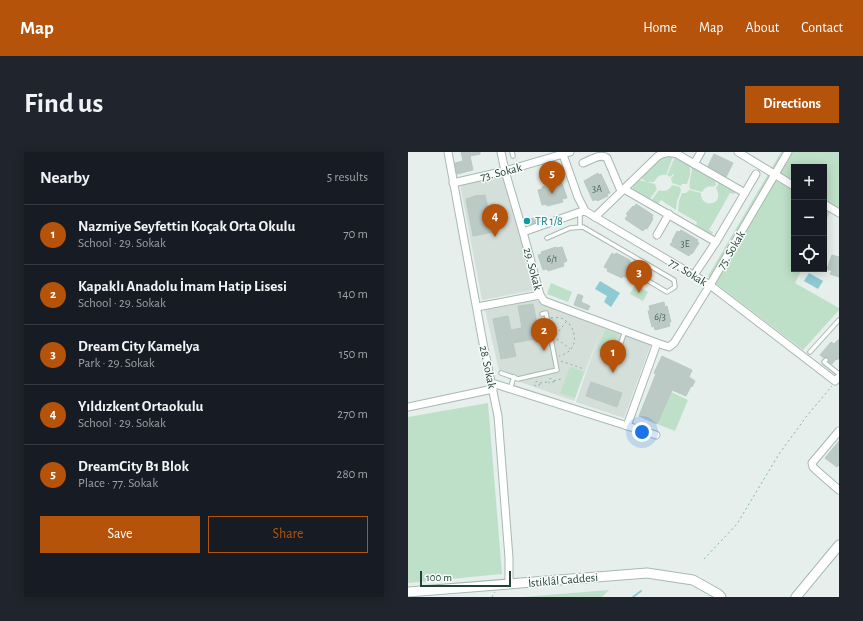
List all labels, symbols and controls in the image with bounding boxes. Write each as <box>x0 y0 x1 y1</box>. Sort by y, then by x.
text: Map <box>20 19 54 38</box>
text: Home <box>643 21 677 35</box>
text: Map <box>699 21 723 35</box>
text: About <box>745 21 779 35</box>
text: Contact <box>801 21 843 35</box>
button: Directions <box>745 86 839 123</box>
text: Find us <box>24 90 103 118</box>
street label: 73. Sokak <box>479 161 523 183</box>
pin: 5 <box>539 161 565 194</box>
map controls <box>791 164 827 272</box>
button: + <box>791 164 827 200</box>
text: Nearby <box>40 169 90 186</box>
text: 5 results <box>327 171 368 184</box>
house number: 3A <box>592 184 602 194</box>
button: − <box>791 200 827 236</box>
pin: 4 <box>482 204 508 237</box>
place label: TR 1/8 <box>535 215 563 227</box>
marker: TR 1/8 <box>522 216 532 226</box>
text: Nazmiye Seyfettin Koçak Orta Okulu <box>78 219 295 234</box>
text: 1 <box>51 228 55 241</box>
text: 70 m <box>343 228 368 241</box>
street label: 75. Sokak <box>715 228 747 271</box>
button: locate <box>791 236 827 272</box>
text: School · 29. Sokak <box>78 237 166 250</box>
house number: 3E <box>681 239 690 249</box>
street label: 29. Sokak <box>522 246 545 292</box>
house number: 6/1 <box>546 254 558 264</box>
street label: 77. Sokak <box>667 256 710 288</box>
pin: 3 <box>626 260 652 293</box>
text: Kapaklı Anadolu İmam Hatip Lisesi <box>78 279 287 294</box>
text: 2 <box>50 288 56 301</box>
text: 140 m <box>338 288 368 301</box>
text: School · 29. Sokak <box>78 297 166 310</box>
house number: 6/3 <box>654 312 666 322</box>
pin: 2 <box>531 318 557 351</box>
text: Dream City Kamelya <box>78 339 200 354</box>
pin: 1 <box>600 340 626 373</box>
street label: 28. Sokak <box>478 345 498 390</box>
text: 3 <box>50 348 56 361</box>
text: 150 m <box>339 348 368 361</box>
text: Park · 29. Sokak <box>78 357 155 370</box>
text: Yıldızkent Ortaokulu <box>78 399 203 414</box>
text: 4 <box>50 408 56 421</box>
text: 270 m <box>337 408 368 421</box>
text: School · 29. Sokak <box>78 417 166 430</box>
your location <box>632 422 652 442</box>
text: DreamCity B1 Blok <box>78 459 189 474</box>
text: 5 <box>50 468 56 481</box>
text: 280 m <box>337 468 368 481</box>
text: Place · 77. Sokak <box>78 477 158 490</box>
button: Save <box>40 516 200 553</box>
button: Share <box>208 516 368 553</box>
scale bar <box>420 569 511 588</box>
street label: İstiklâl Caddesi <box>527 570 598 589</box>
text: 100 m <box>426 572 452 583</box>

